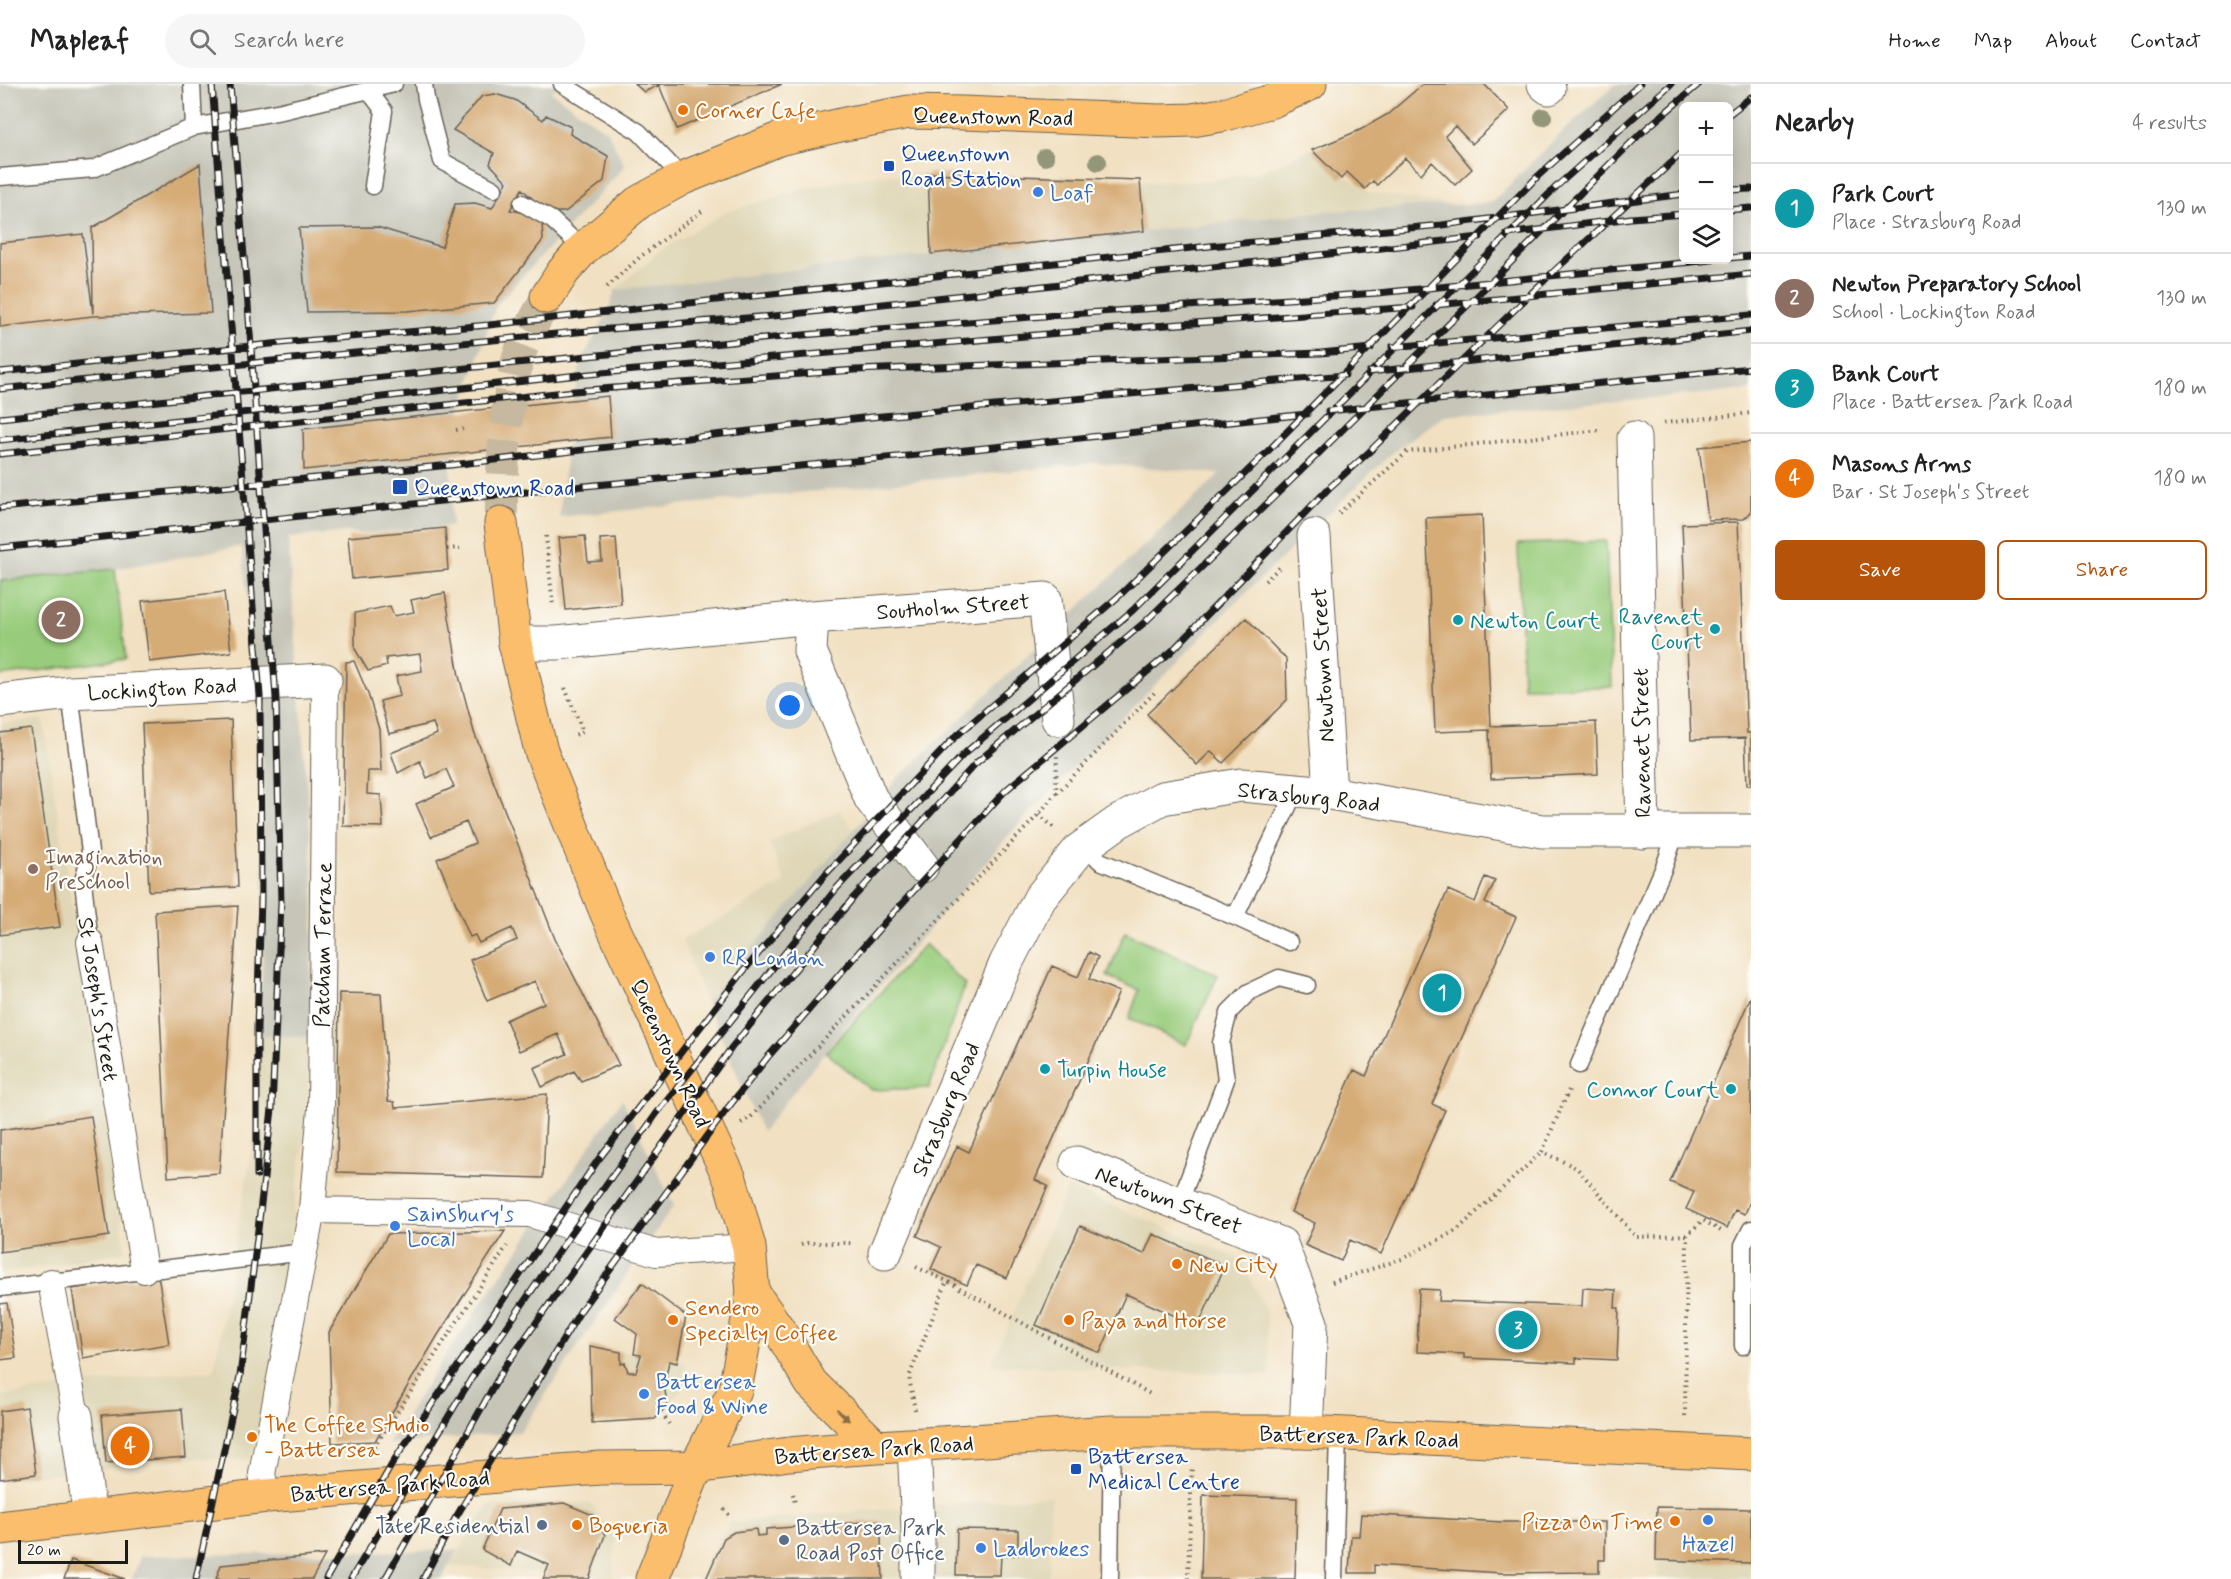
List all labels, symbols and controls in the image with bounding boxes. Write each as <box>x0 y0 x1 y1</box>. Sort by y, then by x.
search box <box>165 14 585 68</box>
text: Mapleaf <box>30 23 129 60</box>
icon: search <box>186 25 219 58</box>
text: Search here <box>234 27 344 55</box>
text: Home <box>1889 27 1941 55</box>
text: Map <box>1974 27 2012 55</box>
text: About <box>2045 27 2097 55</box>
text: Contact <box>2130 27 2201 55</box>
place label: Corner Cafe <box>695 98 816 126</box>
map controls <box>1679 102 1733 264</box>
button: + <box>1679 102 1733 156</box>
marker: Corner Cafe <box>676 103 690 117</box>
street label: Queenstown Road <box>913 103 1073 133</box>
text: Nearby <box>1775 106 1854 140</box>
text: 4 results <box>2132 110 2207 137</box>
place label: Queenstown Road Station <box>901 141 1021 194</box>
button: − <box>1679 156 1733 210</box>
marker: Queenstown Road Station <box>882 159 896 173</box>
place label: Loaf <box>1050 180 1094 208</box>
text: Park Court <box>1832 181 1935 209</box>
marker: Loaf <box>1031 185 1045 199</box>
text: 1 <box>1790 195 1799 222</box>
text: 130 m <box>2156 195 2207 222</box>
text: Place · Strasburg Road <box>1832 209 2021 236</box>
button: layers <box>1679 210 1733 264</box>
text: Newton Preparatory School <box>1832 271 2081 299</box>
text: 2 <box>1790 285 1799 312</box>
text: 130 m <box>2156 285 2207 312</box>
text: School · Lockington Road <box>1832 299 2035 326</box>
text: Bank Court <box>1832 361 1939 389</box>
text: 3 <box>1790 375 1799 402</box>
text: 180 m <box>2154 375 2207 402</box>
text: Place · Battersea Park Road <box>1832 389 2073 416</box>
text: Masons Arms <box>1832 451 1971 479</box>
text: 4 <box>1789 465 1800 492</box>
text: 180 m <box>2154 465 2207 492</box>
place label: Queenstown Road <box>414 475 574 503</box>
marker: Queenstown Road <box>391 478 409 496</box>
text: Bar · St Joseph's Street <box>1832 479 2029 506</box>
button: Save <box>1775 540 1985 600</box>
button: Share <box>1997 540 2207 600</box>
street label: Newtown Street <box>1306 587 1342 743</box>
street label: Southolm Street <box>876 589 1031 627</box>
pin: 2 <box>42 598 80 642</box>
place label: Ravenet Court <box>1619 604 1703 657</box>
place label: Newton Court <box>1470 608 1600 636</box>
marker: Newton Court <box>1451 613 1465 627</box>
marker: Ravenet Court <box>1708 622 1722 636</box>
street label: Ravenet Street <box>1628 668 1658 818</box>
street label: Lockington Road <box>87 672 238 711</box>
your location <box>775 691 804 720</box>
street label: Strasburg Road <box>1236 777 1381 820</box>
place label: Imagination Preschool <box>45 844 163 897</box>
marker: Imagination Preschool <box>26 862 40 876</box>
street label: Patcham Terrace <box>309 862 339 1028</box>
street label: St Joseph's Street <box>70 915 124 1083</box>
place label: RR London <box>722 945 824 973</box>
marker: RR London <box>703 950 717 964</box>
pin: 1 <box>1422 970 1462 1016</box>
street label: Queenstown Road <box>623 975 716 1132</box>
street label: Strasburg Road <box>906 1039 989 1181</box>
place label: Turpin House <box>1057 1057 1167 1085</box>
marker: Turpin House <box>1038 1062 1052 1076</box>
place label: Connor Court <box>1586 1077 1719 1105</box>
marker: Connor Court <box>1724 1082 1738 1096</box>
street label: Newtown Street <box>1091 1160 1246 1242</box>
place label: Sainsbury's Local <box>407 1201 514 1254</box>
marker: Sainsbury's Local <box>388 1219 402 1233</box>
place label: New City <box>1189 1252 1278 1280</box>
marker: New City <box>1170 1257 1184 1271</box>
place label: Sendero Specialty Coffee <box>685 1295 838 1348</box>
place label: Paya and Horse <box>1081 1308 1227 1336</box>
pin: 3 <box>1498 1308 1538 1352</box>
marker: Sendero Specialty Coffee <box>666 1313 680 1327</box>
marker: Paya and Horse <box>1062 1313 1076 1327</box>
place label: Battersea Food & Wine <box>656 1369 768 1422</box>
marker: Battersea Food & Wine <box>637 1387 651 1401</box>
one-way arrow <box>836 1408 850 1422</box>
place label: The Coffee Studio - Battersea <box>264 1412 429 1465</box>
street label: Battersea Park Road <box>1259 1421 1459 1455</box>
pin: 4 <box>110 1424 150 1468</box>
marker: The Coffee Studio - Battersea <box>245 1430 259 1444</box>
street label: Battersea Park Road <box>774 1430 975 1472</box>
place label: Battersea Medical Centre <box>1088 1444 1240 1497</box>
marker: Battersea Medical Centre <box>1069 1462 1083 1476</box>
street label: Battersea Park Road <box>290 1464 491 1510</box>
place label: Pizza On Time <box>1522 1509 1663 1537</box>
place label: Tate Residential <box>375 1513 530 1541</box>
place label: Boqueria <box>589 1513 668 1541</box>
marker: Hazel <box>1701 1513 1715 1527</box>
marker: Pizza On Time <box>1668 1514 1682 1528</box>
place label: Battersea Park Road Post Office <box>796 1515 946 1568</box>
marker: Tate Residential <box>535 1518 549 1532</box>
marker: Boqueria <box>570 1518 584 1532</box>
place label: Hazel <box>1682 1531 1734 1559</box>
marker: Battersea Park Road Post Office <box>777 1533 791 1547</box>
place label: Ladbrokes <box>993 1536 1090 1564</box>
scale bar <box>18 1537 128 1564</box>
text: 20 m <box>27 1540 61 1561</box>
marker: Ladbrokes <box>974 1541 988 1555</box>

